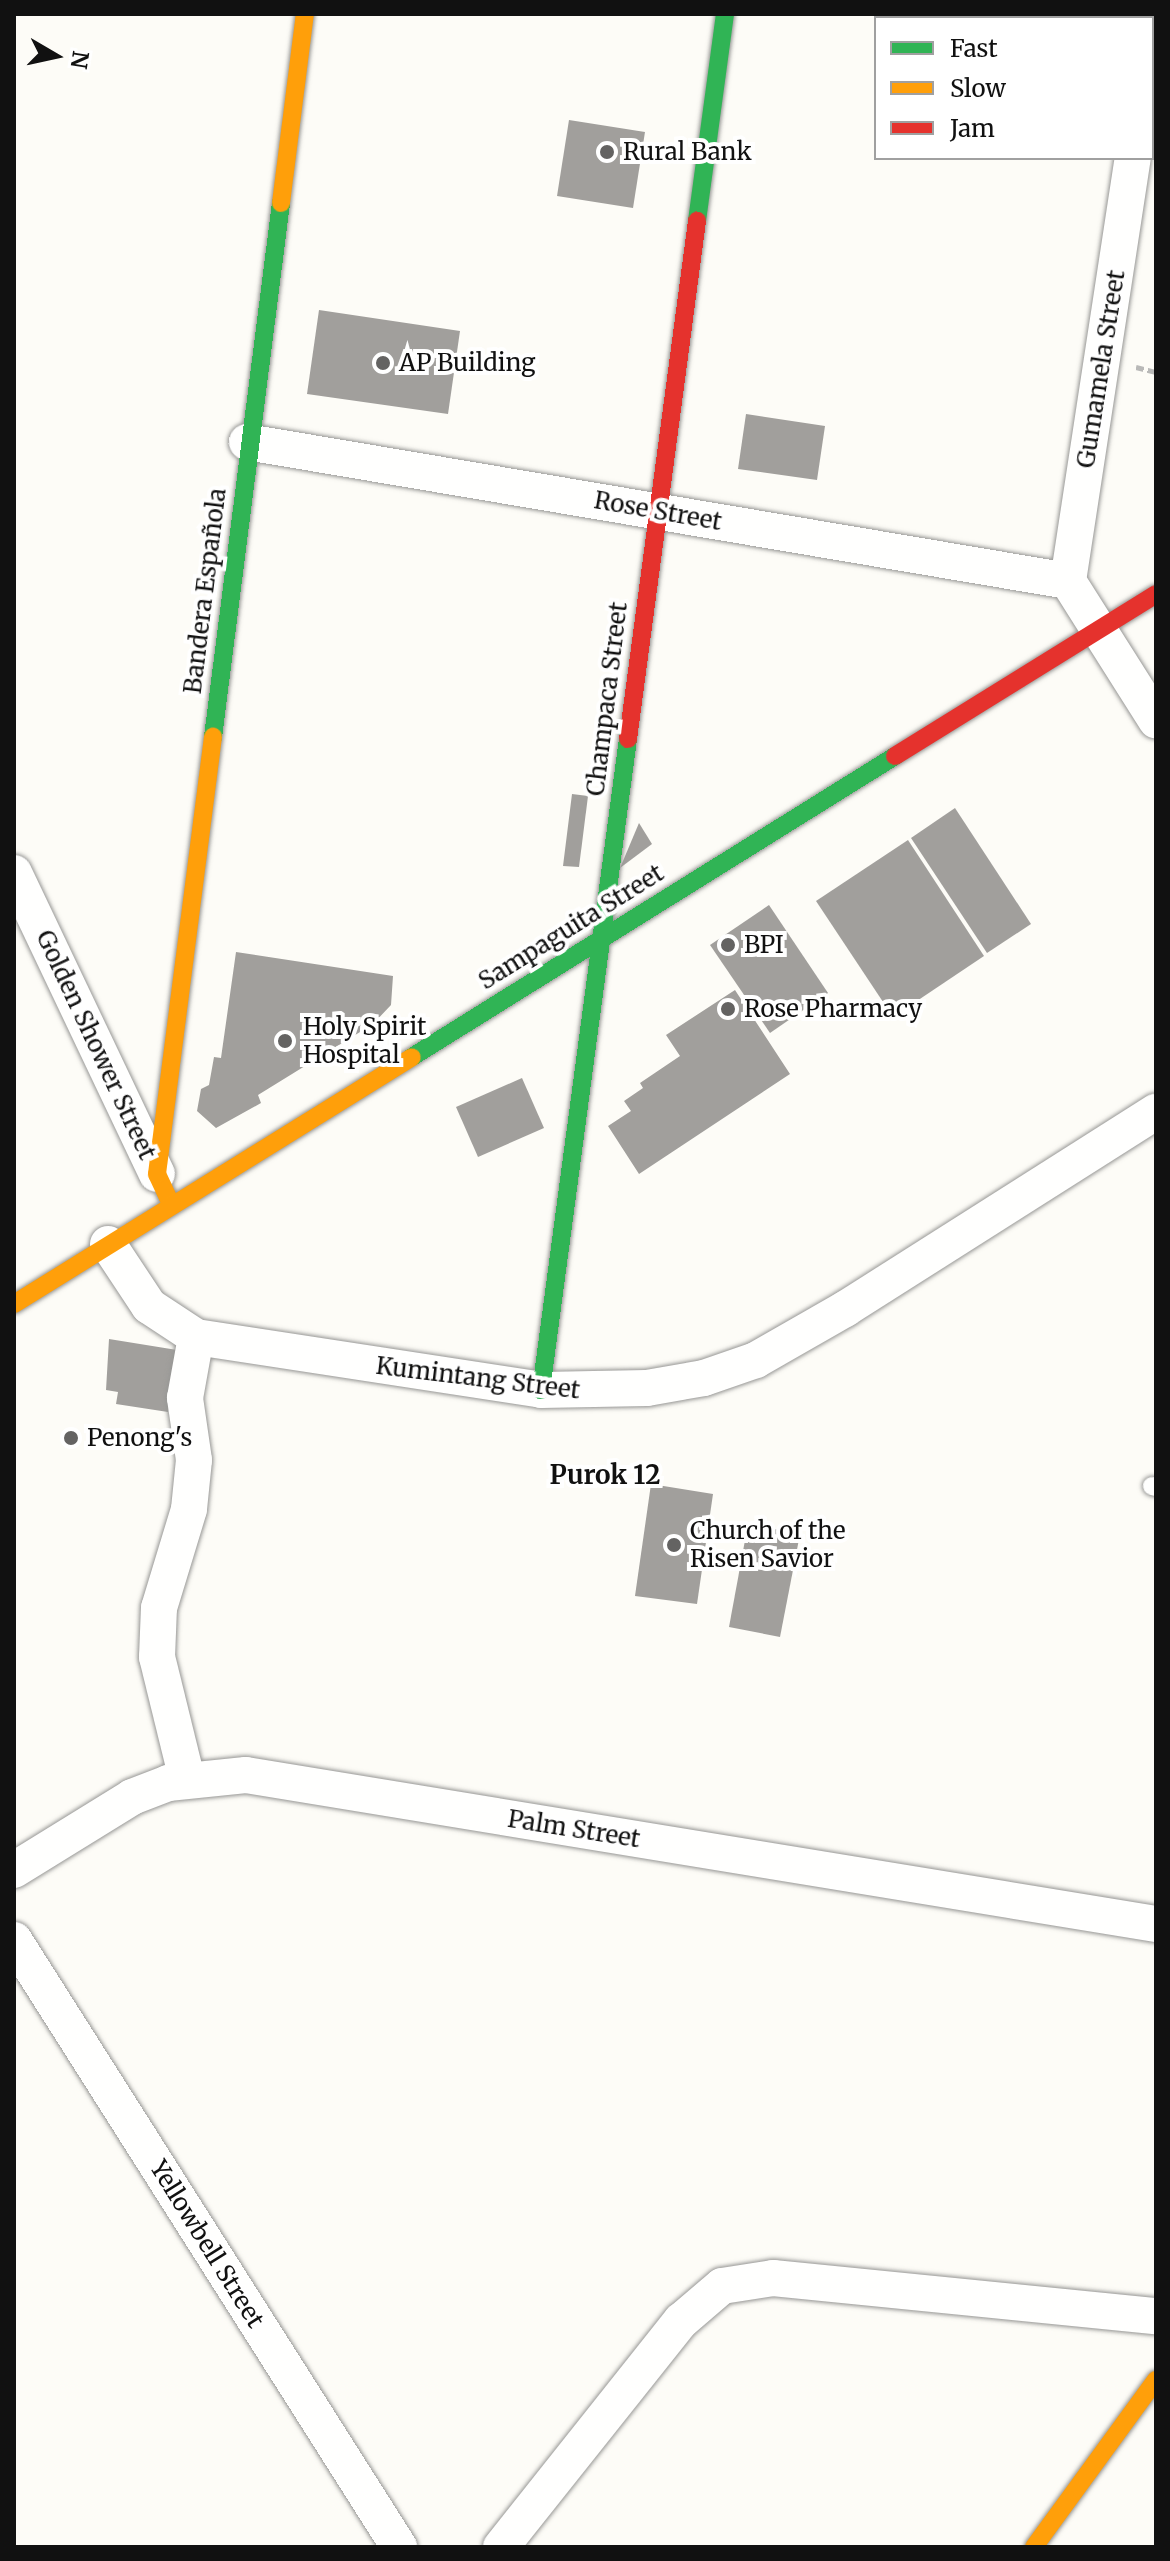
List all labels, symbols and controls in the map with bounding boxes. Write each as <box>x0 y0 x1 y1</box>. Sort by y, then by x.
north arrow <box>16 16 96 96</box>
legend <box>874 16 1154 160</box>
text: Fast <box>950 33 998 64</box>
text: N <box>65 49 95 71</box>
text: Slow <box>950 73 1006 104</box>
text: Jam <box>950 113 995 144</box>
place label: Rural Bank <box>623 138 752 166</box>
marker: Rural Bank <box>598 143 616 161</box>
street label: Gumamela Street <box>1071 268 1131 470</box>
place label: AP Building <box>399 349 536 377</box>
marker: AP Building <box>374 354 392 372</box>
street label: Rose Street <box>592 486 724 536</box>
street label: Bandera Española <box>178 487 232 695</box>
street label: Champaca Street <box>581 600 633 798</box>
street label: Sampaguita Street <box>473 858 669 996</box>
street label: Golden Shower Street <box>30 926 162 1164</box>
place label: BPI <box>744 931 784 959</box>
marker: BPI <box>719 936 737 954</box>
place label: Rose Pharmacy <box>744 995 922 1023</box>
marker: Rose Pharmacy <box>719 1000 737 1018</box>
place label: Holy Spirit Hospital <box>303 1013 426 1069</box>
marker: Holy Spirit Hospital <box>274 1030 296 1052</box>
street label: Kumintang Street <box>374 1351 582 1405</box>
place label: Penong's <box>87 1424 192 1452</box>
marker: Penong's <box>62 1429 80 1447</box>
district label: Purok 12 <box>550 1459 660 1491</box>
place label: Church of the Risen Savior <box>690 1517 846 1573</box>
marker: Church of the Risen Savior <box>665 1536 683 1554</box>
street label: Palm Street <box>506 1804 642 1854</box>
street label: Yellowbell Street <box>144 2155 270 2333</box>

